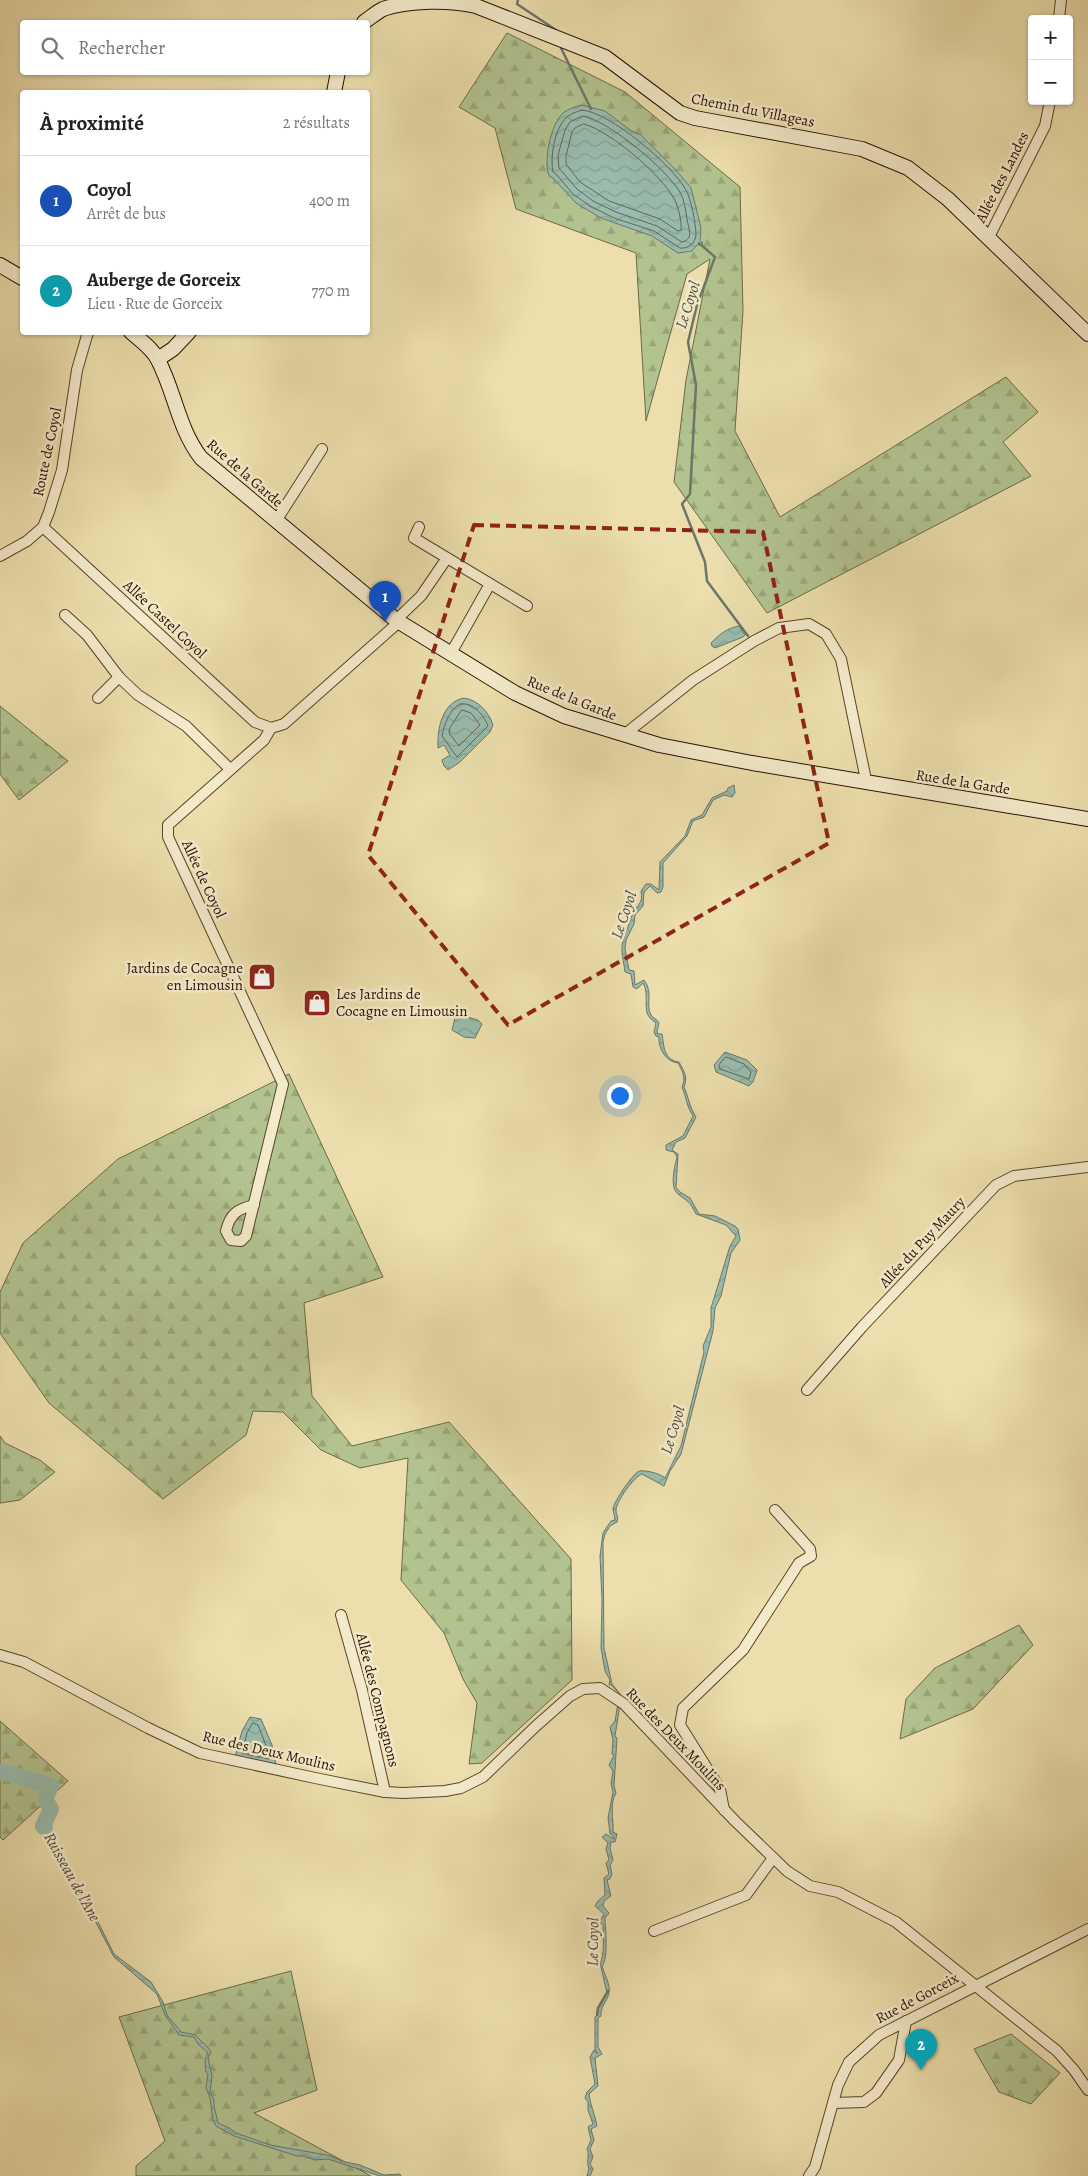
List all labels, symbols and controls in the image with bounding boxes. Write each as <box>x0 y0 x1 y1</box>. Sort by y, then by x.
map controls <box>1028 15 1073 105</box>
button: + <box>1028 15 1073 60</box>
search box <box>20 20 370 75</box>
icon: search <box>38 34 66 62</box>
text: Rechercher <box>78 35 165 61</box>
button: − <box>1028 60 1073 105</box>
street label: Chemin du Villageas <box>689 88 817 132</box>
text: À proximité <box>40 109 144 137</box>
text: 2 résultats <box>283 112 350 134</box>
street label: Allée des Landes <box>970 128 1034 227</box>
text: Coyol <box>87 177 131 203</box>
text: 1 <box>53 190 59 212</box>
text: 400 m <box>309 190 350 212</box>
text: Arrêt de bus <box>87 203 166 225</box>
text: Auberge de Gorceix <box>87 267 240 293</box>
water label: Le Coyol <box>670 278 706 332</box>
text: 2 <box>52 280 60 302</box>
text: 770 m <box>312 280 350 302</box>
text: Lieu · Rue de Gorceix <box>87 293 222 315</box>
street label: Route de Coyol <box>28 405 66 498</box>
street label: Rue de la Garde <box>203 434 288 512</box>
street label: Allée Castel Coyol <box>118 575 211 663</box>
pin: 1 <box>369 581 401 622</box>
street label: Rue de la Garde <box>524 671 620 725</box>
street label: Rue de la Garde <box>914 765 1012 799</box>
street label: Allée de Coyol <box>177 836 231 922</box>
water label: Le Coyol <box>606 888 642 942</box>
place label: Jardins de Cocagne en Limousin <box>126 958 243 995</box>
shop icon: Jardins de Cocagne en Limousin <box>247 962 277 992</box>
place label: Les Jardins de Cocagne en Limousin <box>336 984 467 1021</box>
shop icon: Les Jardins de Cocagne en Limousin <box>302 988 332 1018</box>
your location <box>607 1083 633 1109</box>
street label: Allée du Puy Maury <box>874 1192 970 1293</box>
water label: Le Coyol <box>655 1403 691 1457</box>
street label: Allée des Compagnons <box>351 1630 404 1769</box>
street label: Rue des Deux Moulins <box>622 1683 730 1795</box>
street label: Rue des Deux Moulins <box>201 1726 337 1776</box>
water label: Ruisseau de l'Ane <box>38 1828 106 1926</box>
water label: Le Coyol <box>582 1917 604 1967</box>
street label: Rue de Gorceix <box>872 1968 962 2028</box>
pin: 2 <box>905 2029 937 2070</box>

